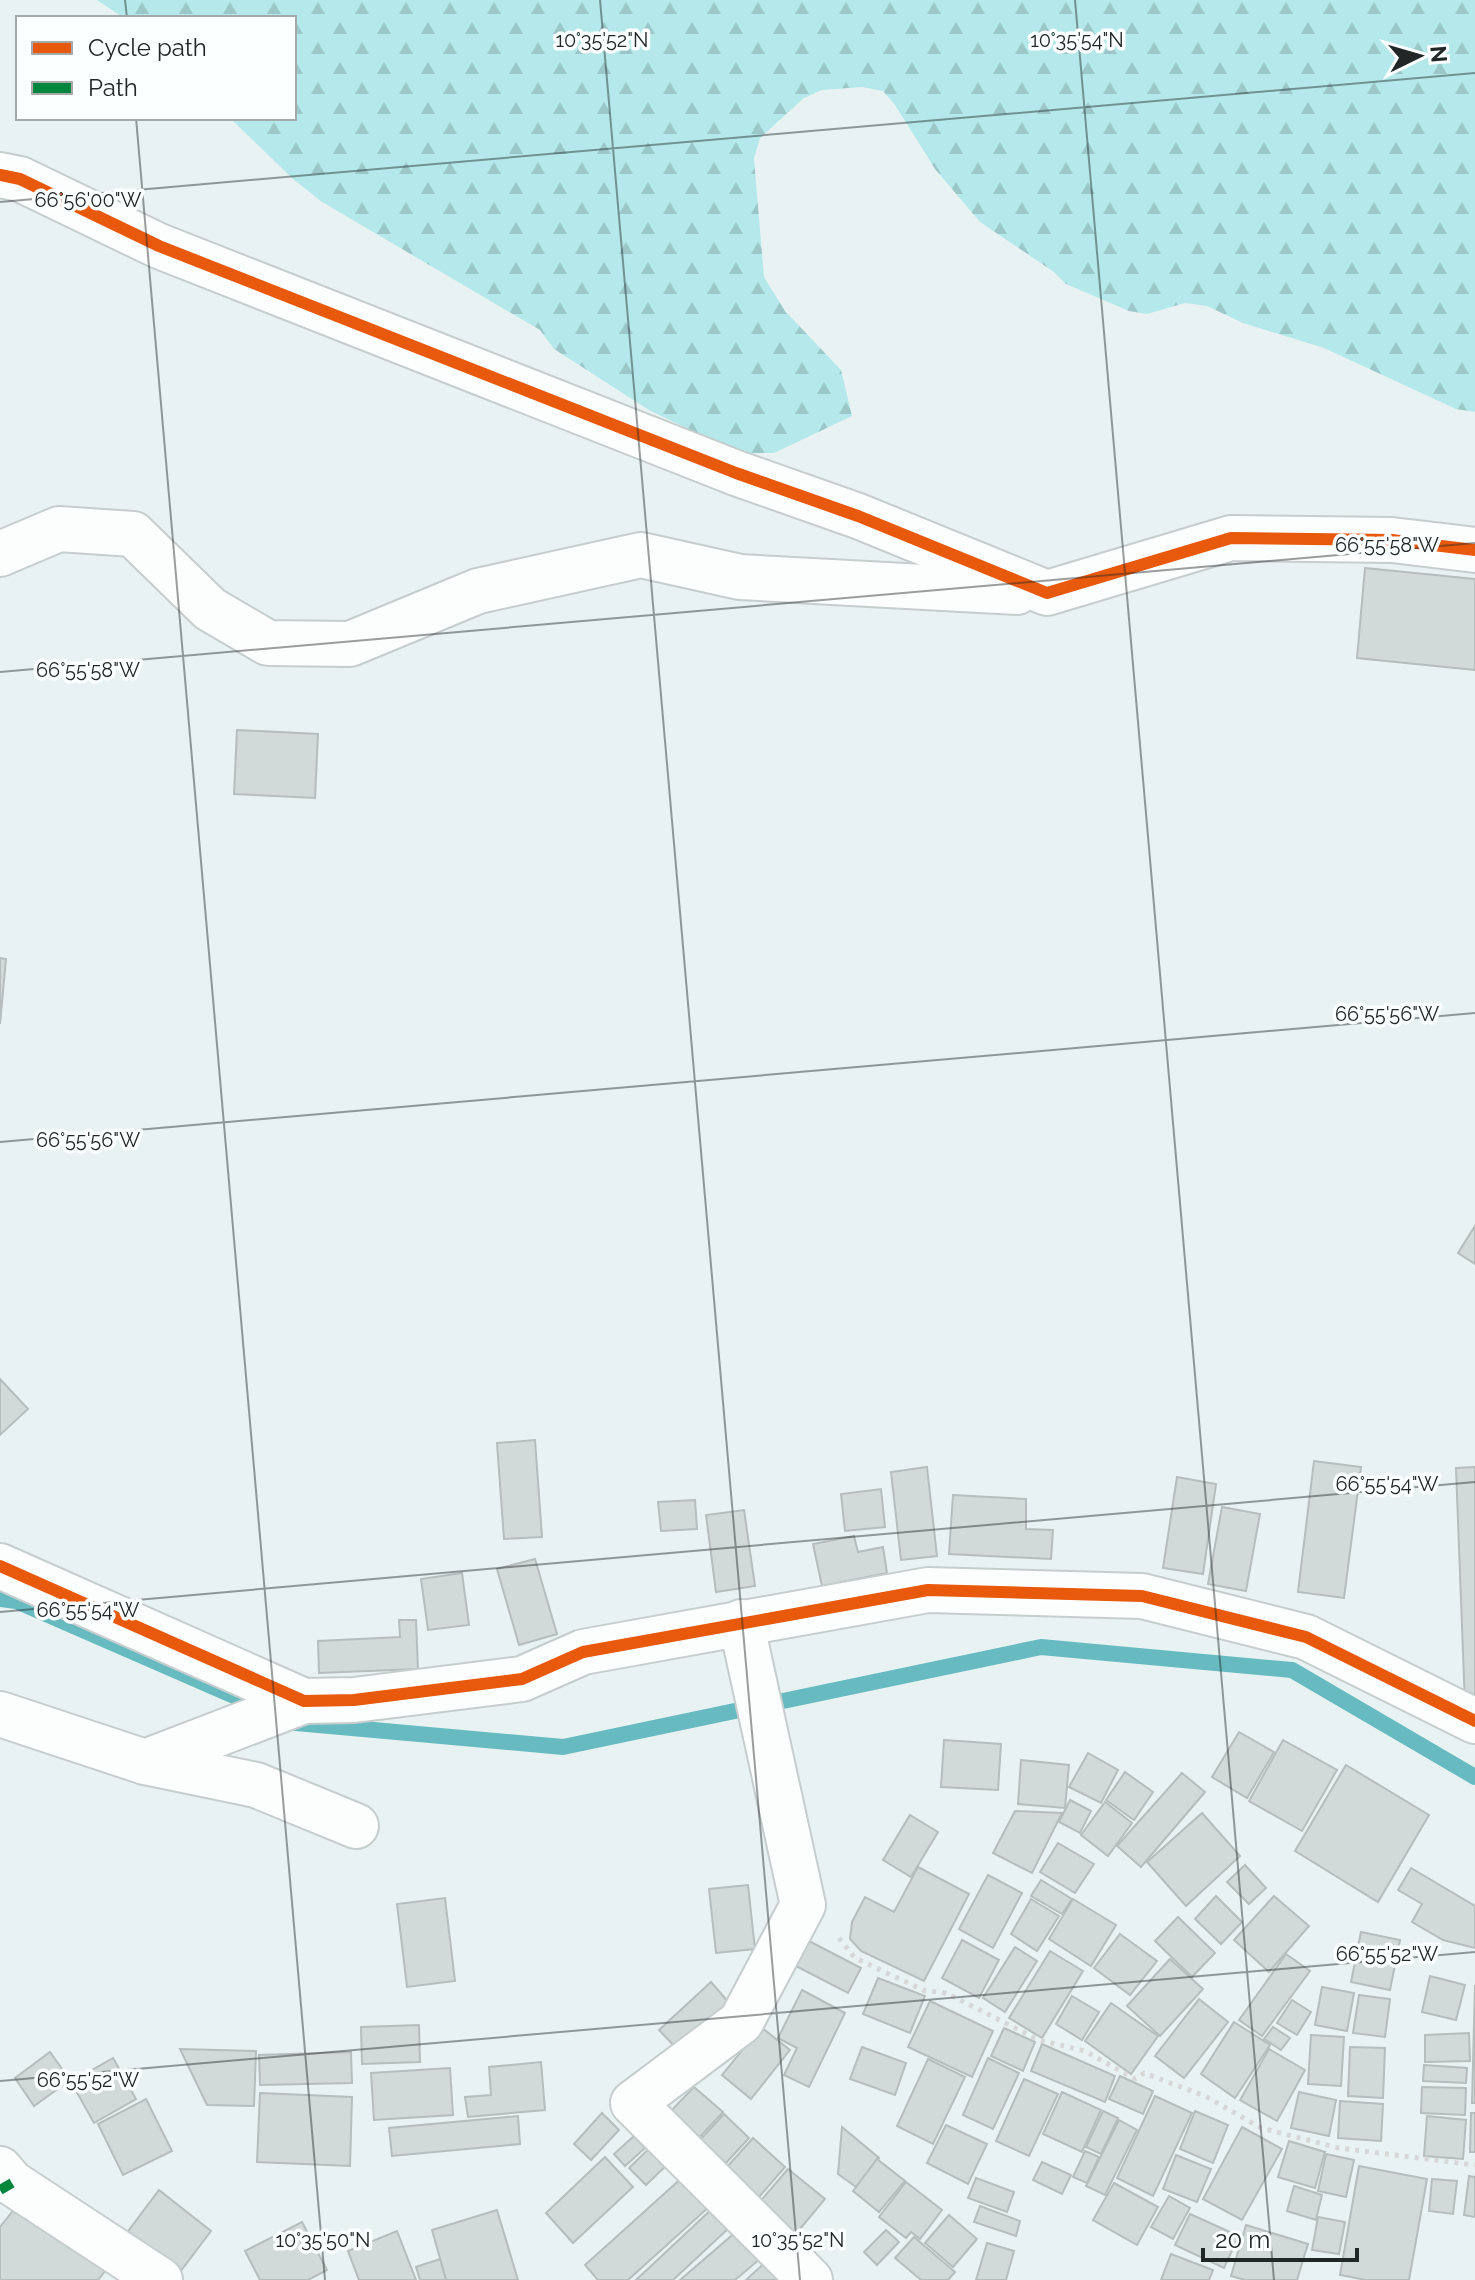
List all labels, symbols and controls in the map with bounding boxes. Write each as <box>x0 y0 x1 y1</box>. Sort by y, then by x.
legend <box>16 16 296 120</box>
north arrow <box>1379 16 1459 96</box>
text: 10°35'52"N <box>555 28 649 52</box>
text: 10°35'54"N <box>1030 28 1124 52</box>
text: Cycle path <box>88 33 207 62</box>
text: N <box>1425 45 1453 64</box>
text: Path <box>88 73 138 102</box>
text: 66°56'00"W <box>34 188 142 212</box>
text: 66°55'58"W <box>1335 533 1439 557</box>
text: 66°55'58"W <box>36 658 140 682</box>
text: 66°55'56"W <box>1335 1002 1439 1026</box>
text: 66°55'56"W <box>36 1128 140 1152</box>
text: 66°55'54"W <box>1336 1472 1439 1496</box>
text: 66°55'54"W <box>37 1598 140 1622</box>
text: 66°55'52"W <box>1336 1942 1438 1966</box>
text: 66°55'52"W <box>37 2068 139 2092</box>
scale bar <box>1203 2212 1357 2262</box>
text: 20 m <box>1215 2225 1270 2254</box>
text: 10°35'50"N <box>276 2228 370 2252</box>
text: 10°35'52"N <box>751 2228 845 2252</box>

